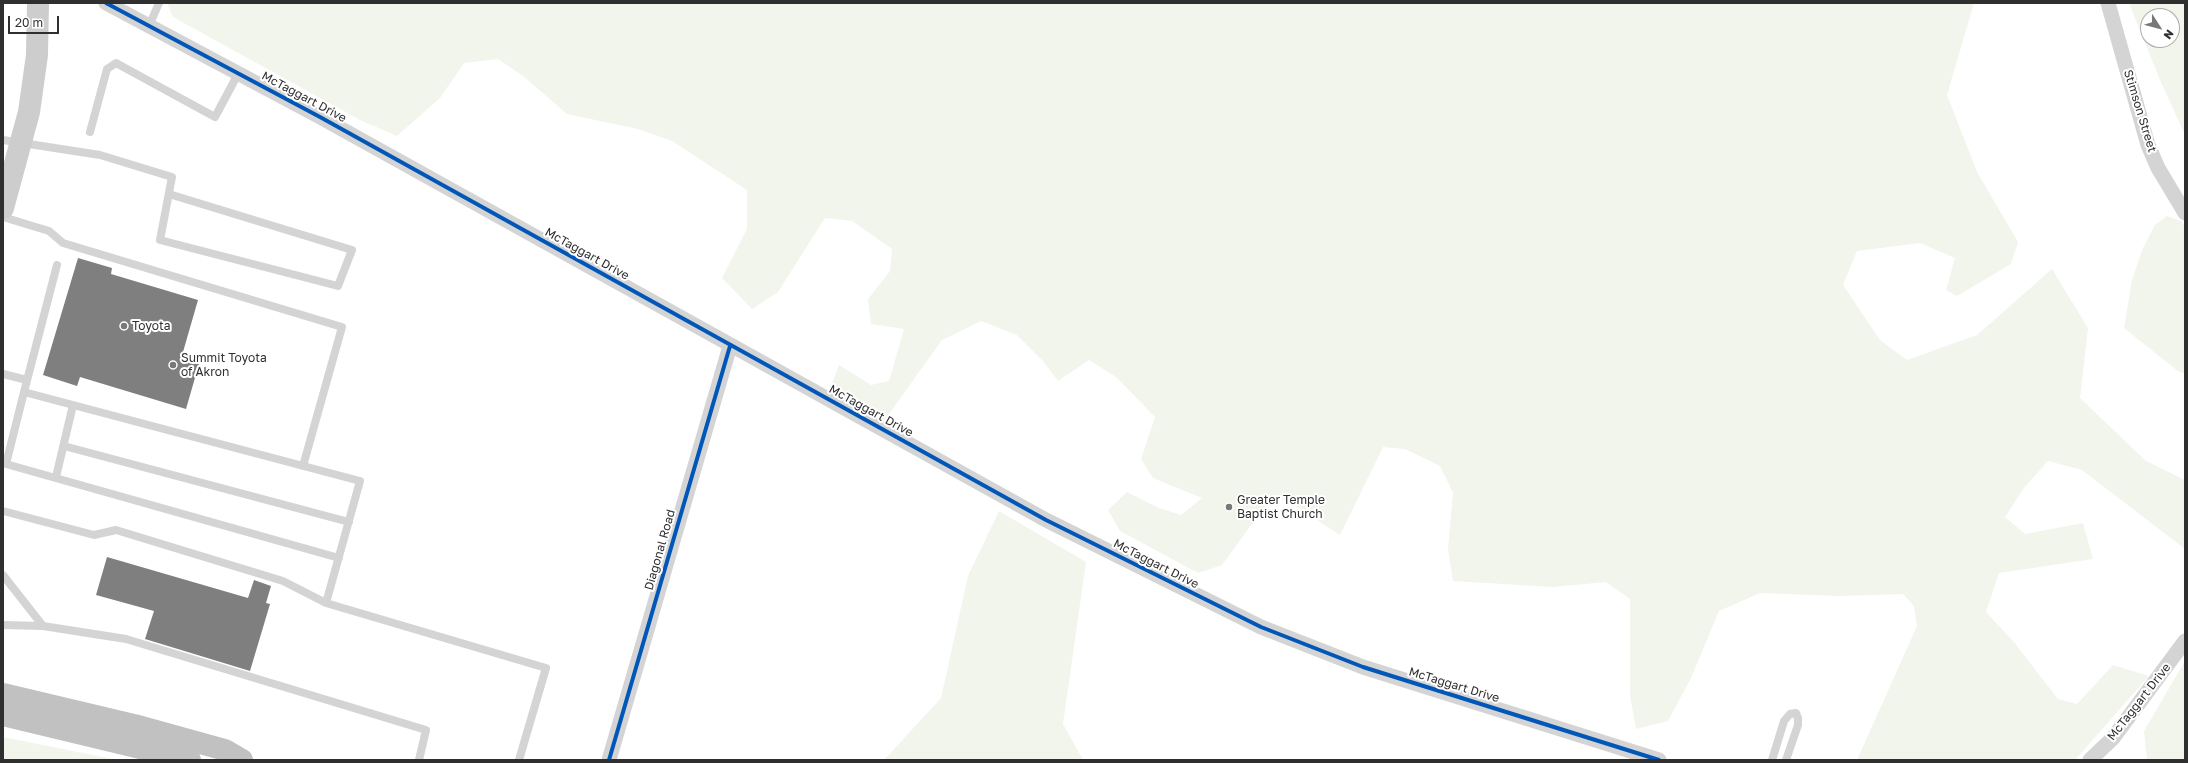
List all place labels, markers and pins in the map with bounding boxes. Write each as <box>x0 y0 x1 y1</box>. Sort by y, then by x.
place label: Toyota <box>132 319 171 333</box>
marker: Toyota <box>119 321 129 331</box>
place label: Summit Toyota of Akron <box>181 351 267 379</box>
marker: Summit Toyota of Akron <box>168 360 178 370</box>
place label: Greater Temple Baptist Church <box>1237 493 1325 521</box>
marker: Greater Temple Baptist Church <box>1224 502 1234 512</box>

